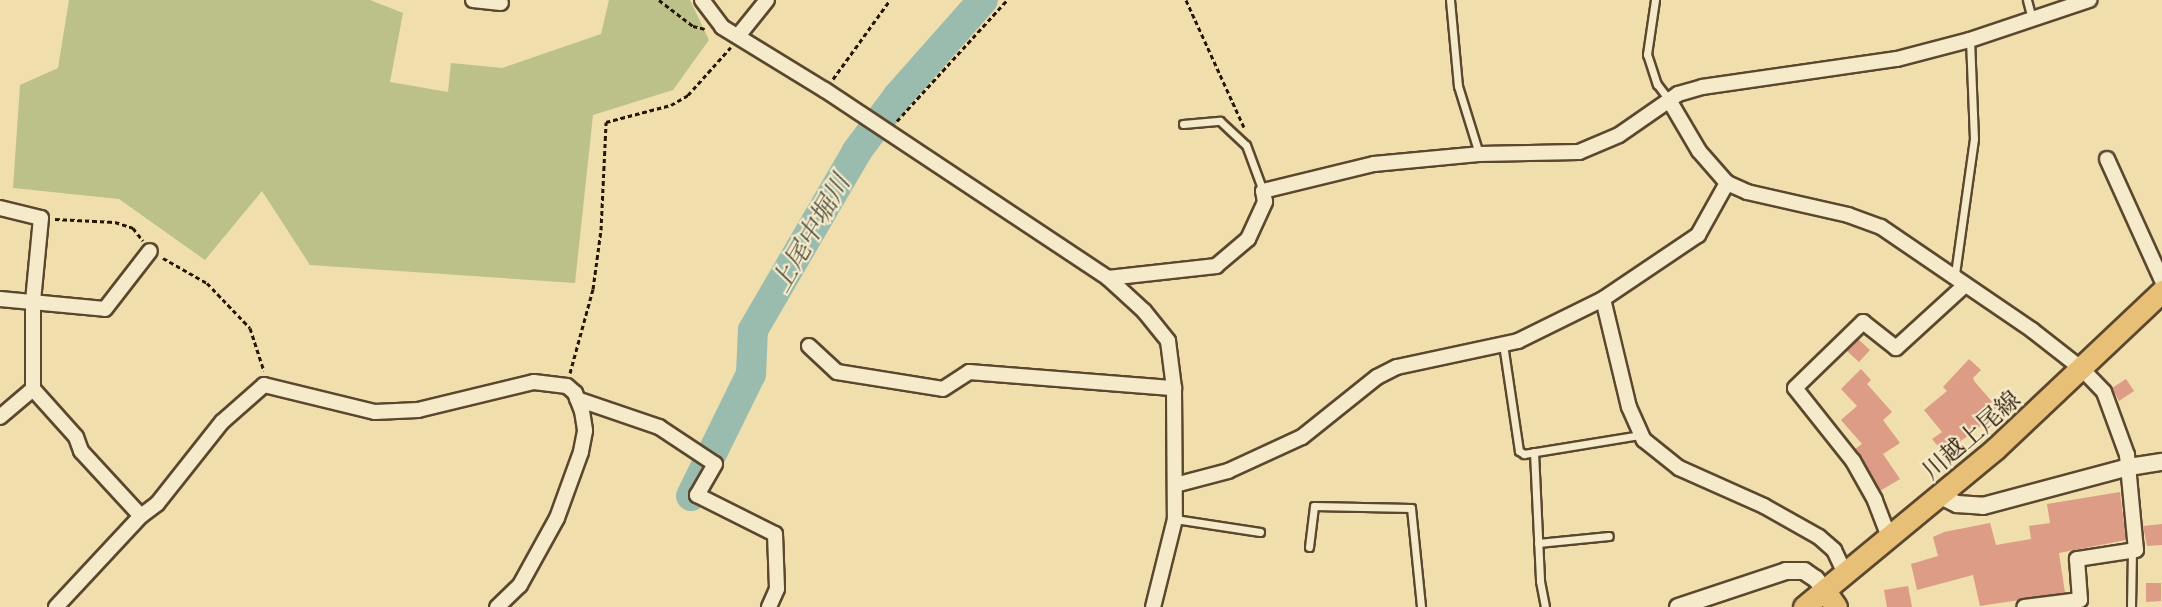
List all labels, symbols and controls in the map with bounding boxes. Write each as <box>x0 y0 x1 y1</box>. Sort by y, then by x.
water label: 上尾中堀川 <box>764 169 856 297</box>
street label: 川越上尾線 <box>1916 385 2026 485</box>

